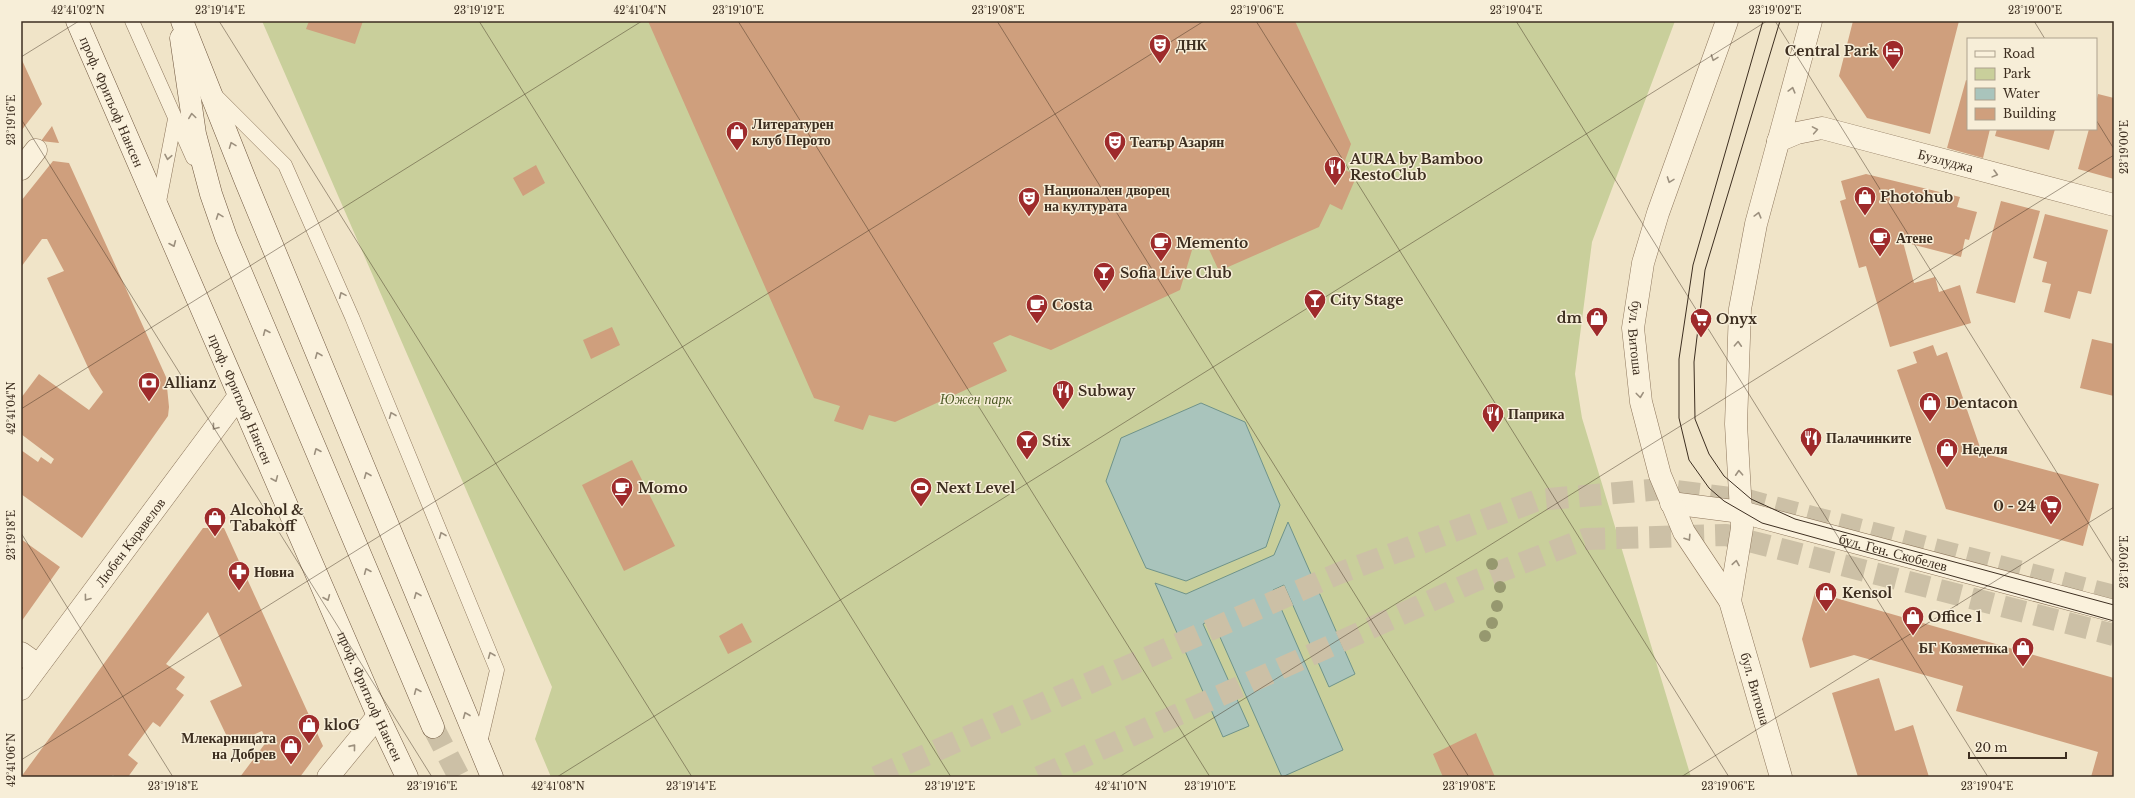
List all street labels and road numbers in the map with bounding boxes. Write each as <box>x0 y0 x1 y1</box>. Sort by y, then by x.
street label: проф. Фритьоф Нансен <box>76 34 148 170</box>
street label: Бузлуджа <box>1916 145 1976 177</box>
street label: бул. Витоша <box>1624 300 1647 377</box>
street label: проф. Фритьоф Нансен <box>205 331 277 468</box>
street label: Любен Каравелов <box>91 494 170 590</box>
street label: бул. Ген. Скобелев <box>1837 529 1950 576</box>
street label: проф. Фритьоф Нансен <box>333 628 407 764</box>
street label: бул. Витоша <box>1736 650 1775 728</box>

